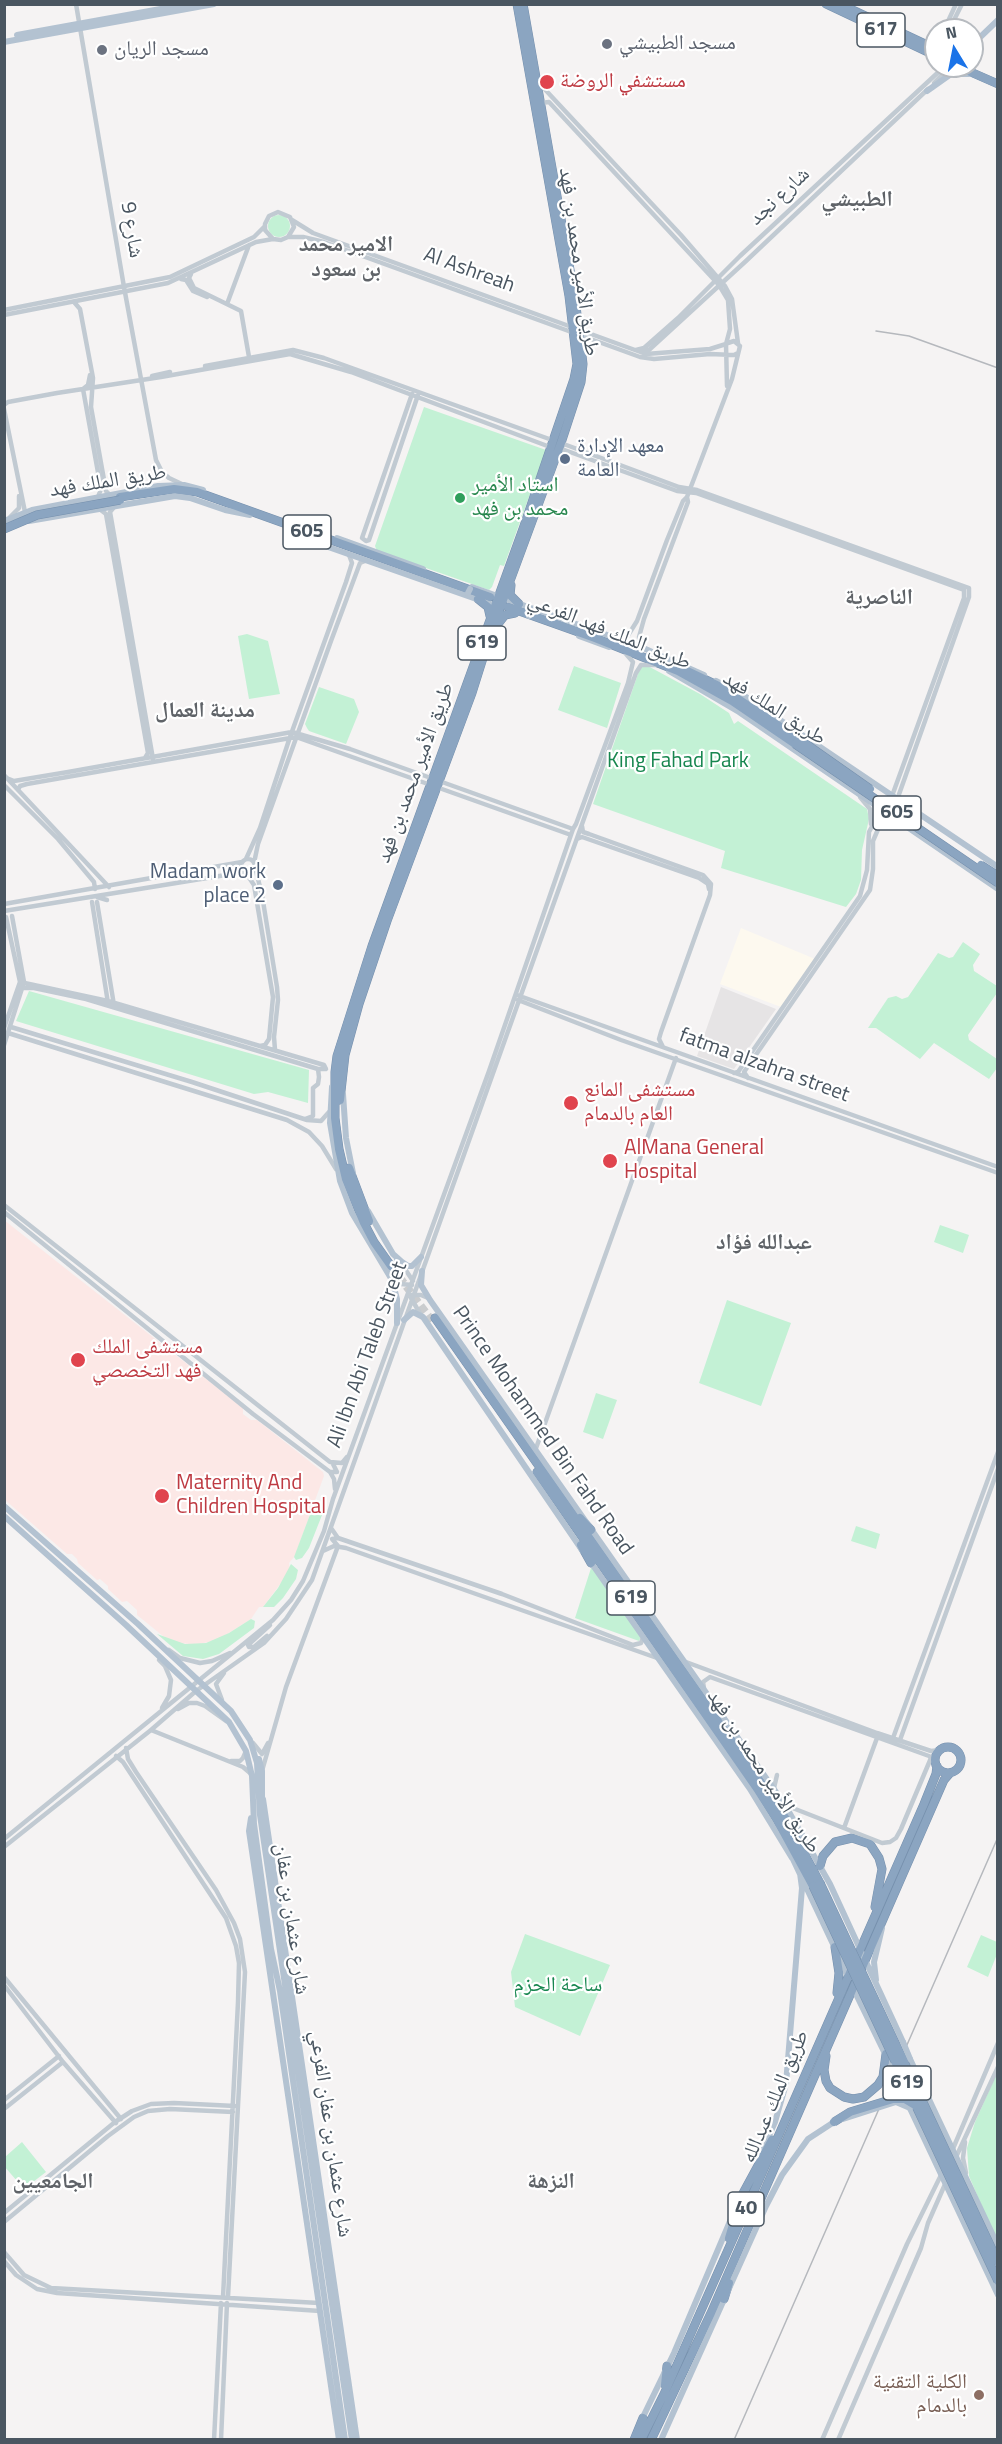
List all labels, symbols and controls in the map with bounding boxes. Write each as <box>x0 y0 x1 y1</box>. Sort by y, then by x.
road number: 617 <box>857 13 905 47</box>
north arrow <box>924 18 984 78</box>
text: N <box>944 19 959 45</box>
place label: مسجد الطبيشي <box>619 31 736 57</box>
place label: مسجد الريان <box>114 37 209 63</box>
marker: مسجد الطبيشي <box>600 37 614 51</box>
marker: مسجد الريان <box>95 43 109 57</box>
place label: مستشفي الروضة <box>560 69 686 95</box>
marker: مستشفي الروضة <box>538 73 556 91</box>
street label: شارع نجد <box>744 162 816 232</box>
street label: طريق الأمير محمد بن فهد <box>552 166 604 358</box>
district label: الطبيشي <box>821 188 893 214</box>
street label: شارع 9 <box>114 200 148 260</box>
district label: الامير محمد بن سعود <box>299 233 393 284</box>
street label: Al Ashreah <box>420 243 518 299</box>
place label: معهد الإدارة العامة <box>577 434 664 484</box>
marker: معهد الإدارة العامة <box>558 452 572 466</box>
street label: طريق الملك فهد <box>48 460 168 504</box>
place label: استاد الأمير محمد بن فهد <box>472 473 568 523</box>
marker: استاد الأمير محمد بن فهد <box>453 491 467 505</box>
road number: 605 <box>283 515 331 549</box>
district label: الناصرية <box>845 586 913 612</box>
street label: طريق الملك فهد الفرعي <box>524 588 694 676</box>
road number: 619 <box>458 626 506 660</box>
street label: طريق الملك فهد <box>718 666 830 752</box>
street label: طريق الأمير محمد بن فهد <box>372 679 460 867</box>
district label: مدينة العمال <box>155 699 255 725</box>
park label: King Fahad Park <box>607 749 749 775</box>
road number: 605 <box>873 796 921 830</box>
place label: Madam work place 2 <box>150 860 266 910</box>
marker: Madam work place 2 <box>271 878 285 892</box>
street label: fatma alzahra street <box>675 1023 853 1109</box>
place label: مستشفى المانع العام بالدمام <box>584 1078 695 1128</box>
marker: مستشفى المانع العام بالدمام <box>562 1094 580 1112</box>
place label: AlMana General Hospital <box>624 1136 764 1186</box>
marker: AlMana General Hospital <box>601 1152 619 1170</box>
district label: عبدالله فؤاد <box>716 1231 812 1257</box>
street label: Ali Ibn Abi Taleb Street <box>323 1258 413 1452</box>
street label: Prince Mohammed Bin Fahd Road <box>446 1302 638 1560</box>
place label: مستشفى الملك فهد التخصصي <box>92 1335 203 1385</box>
marker: مستشفى الملك فهد التخصصي <box>69 1351 87 1369</box>
place label: Maternity And Children Hospital <box>176 1471 326 1521</box>
marker: Maternity And Children Hospital <box>153 1487 171 1505</box>
road number: 619 <box>607 1581 655 1615</box>
street label: طريق الأمير محمد بن فهد <box>701 1685 825 1859</box>
street label: شارع عثمان بن عفان <box>268 1842 314 1996</box>
park label: ساحة الحزم <box>514 1973 602 1999</box>
street label: طريق الملك عبدالله <box>737 2027 815 2167</box>
street label: شارع عثمان بن عفان الفرعي <box>303 2029 357 2239</box>
road number: 619 <box>883 2066 931 2100</box>
district label: الجامعيين <box>12 2170 94 2196</box>
district label: النزهة <box>527 2170 575 2196</box>
road number: 40 <box>728 2192 764 2226</box>
place label: الكلية التقنية بالدمام <box>873 2370 967 2420</box>
marker: الكلية التقنية بالدمام <box>972 2388 986 2402</box>

